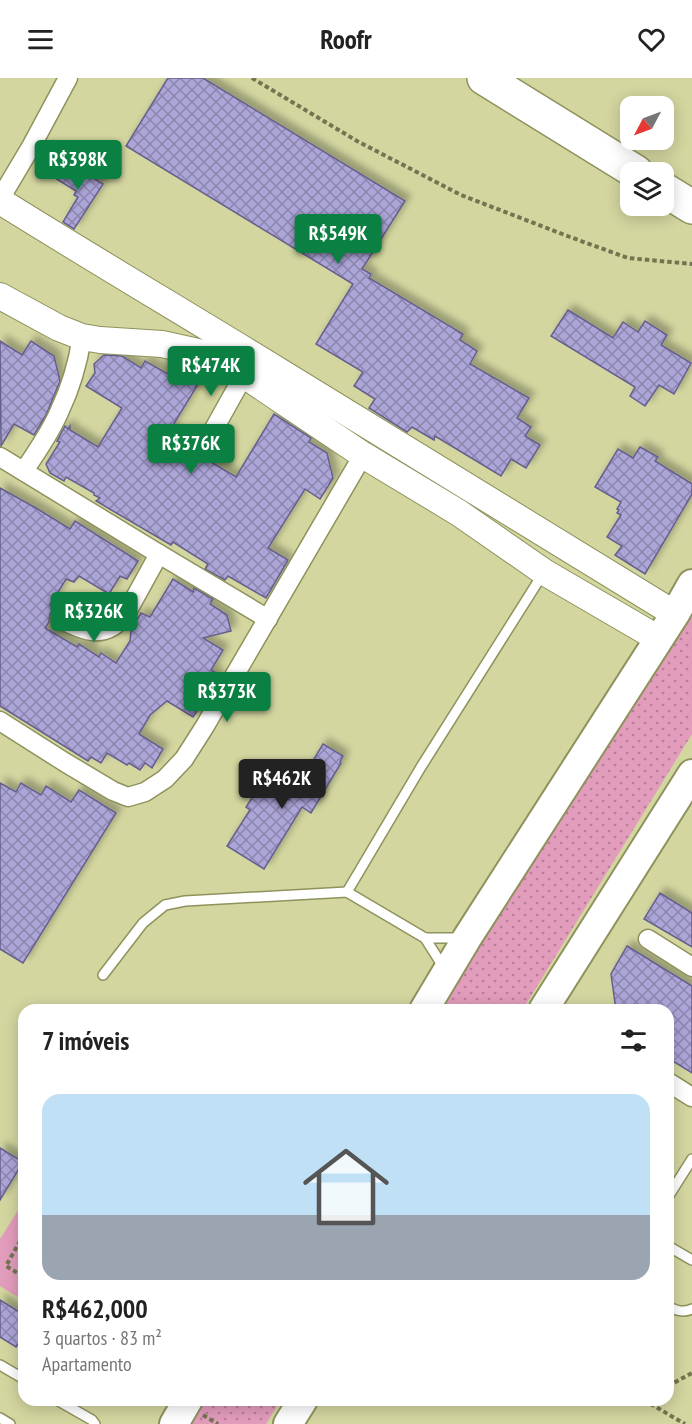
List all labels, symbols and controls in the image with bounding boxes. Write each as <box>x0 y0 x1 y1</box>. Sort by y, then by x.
text: Roofr <box>320 22 372 56</box>
icon: menu <box>24 23 57 56</box>
icon: heart <box>635 23 668 56</box>
north arrow <box>620 96 674 150</box>
map controls <box>620 96 674 216</box>
pin: R$398K <box>29 140 127 191</box>
text: R$398K <box>49 146 107 172</box>
button: layers <box>620 162 674 216</box>
pin: R$549K <box>289 214 387 265</box>
text: R$549K <box>309 220 367 246</box>
pin: R$474K <box>162 346 260 397</box>
text: R$474K <box>182 352 240 378</box>
pin: R$376K <box>142 424 240 475</box>
text: R$376K <box>162 430 220 456</box>
pin: R$326K <box>45 592 143 643</box>
text: R$326K <box>65 598 123 624</box>
pin: R$373K <box>178 672 276 723</box>
text: R$373K <box>198 678 256 704</box>
pin: R$462K <box>233 759 331 810</box>
text: R$462K <box>253 765 311 791</box>
text: 7 imóveis <box>42 1024 129 1057</box>
icon: filters <box>617 1024 650 1057</box>
icon: home <box>292 1133 400 1241</box>
text: R$462,000 <box>42 1292 148 1325</box>
text: 3 quartos · 83 m² <box>42 1325 162 1351</box>
text: Apartamento <box>42 1351 132 1377</box>

